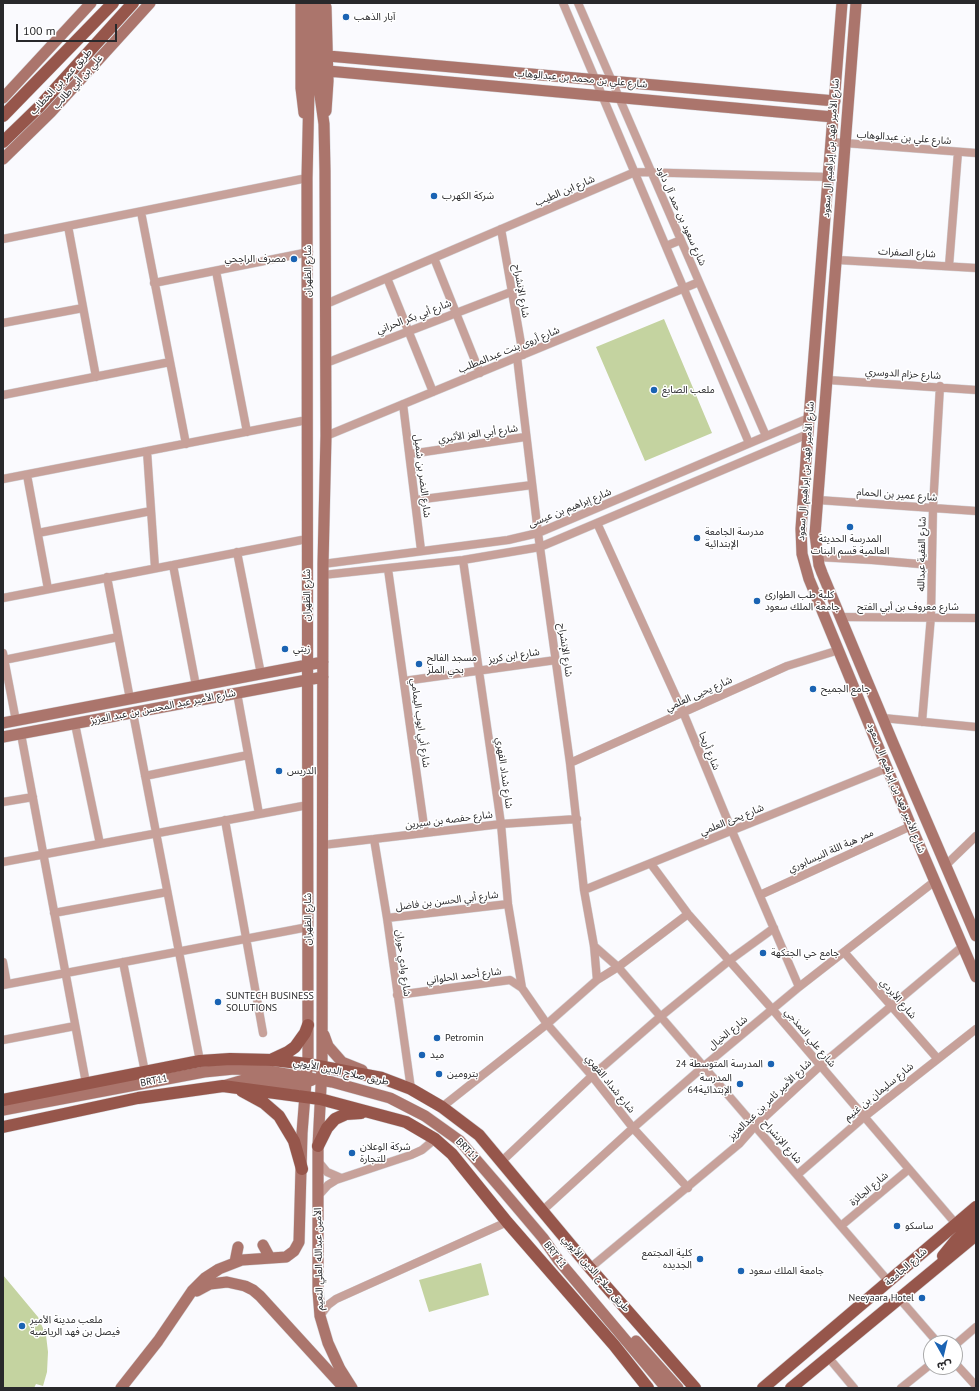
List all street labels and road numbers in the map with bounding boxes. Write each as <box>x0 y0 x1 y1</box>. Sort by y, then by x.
street label: طريق عمر بن الخطاب <box>27 47 95 117</box>
street label: علي بن أبي طالب <box>50 52 106 112</box>
street label: شارع علي بن محمد بن عبدالوهاب <box>514 67 648 91</box>
street label: شارع الأمير فهد بن إبراهيم ال سعود <box>820 78 842 218</box>
street label: شارع علي بن عبدالوهاب <box>856 129 952 147</box>
street label: شارع سعود بن حمد آل داود <box>654 164 708 268</box>
street label: شارع ابن الطيب <box>533 173 597 209</box>
street label: شارع الظهران <box>302 245 314 297</box>
street label: شارع الصفرات <box>878 246 936 260</box>
street label: شارع الإنشراح <box>510 263 532 319</box>
street label: شارع أبي بكر الحراني <box>375 297 453 337</box>
street label: شارع أروى بنت عبدالمطلب <box>457 324 561 376</box>
street label: شارع حزام الدوسري <box>865 366 941 382</box>
street label: شارع الأمير فهد بن إبراهيم ال سعود <box>795 401 817 541</box>
street label: شارع أبي العز الأثيري <box>437 422 519 446</box>
street label: شارع النضر بن شميل <box>411 434 433 518</box>
street label: شارع إبراهيم بن عيسى <box>527 486 613 530</box>
street label: شارع عمير بن الحمام <box>856 486 938 504</box>
street label: شارع الفقية عبدالله <box>915 516 929 592</box>
street label: شارع الظهران <box>301 569 313 621</box>
street label: شارع معروف بن أبي الفتح <box>857 601 959 613</box>
street label: شارع الإنشراح <box>555 622 575 678</box>
street label: شارع ابن كريز <box>487 646 541 666</box>
street label: شارع يحيى العلمي <box>664 674 734 714</box>
street label: شارع أبي ايوب اليمامي <box>408 678 432 768</box>
street label: شارع الأمير عبد المحسن بن عبد العزيز <box>89 687 237 727</box>
street label: شارع الأمير فهد بن إبراهيم ال سعود <box>864 721 928 855</box>
street label: شارع أريحا <box>696 730 722 772</box>
street label: شارع شداد الفهري <box>493 737 515 809</box>
street label: شارع يحئ العلمي <box>698 802 766 838</box>
street label: شارع حفصه بن سيرين <box>404 809 494 831</box>
street label: ممر هبة اللة النيسابوري <box>786 827 876 875</box>
street label: شارع أبي الحسن بن فاضل <box>395 889 499 913</box>
street label: شارع الظهران <box>302 893 314 945</box>
street label: شارع وادي حوران <box>393 929 413 997</box>
street label: شارع أحمد الحلواني <box>426 965 502 987</box>
street label: شارع الأبردي <box>877 977 919 1021</box>
street label: شارع علي النمذجي <box>782 1006 838 1070</box>
street label: شارع الخيال <box>706 1014 750 1052</box>
street label: شارع شداد الفهري <box>583 1052 637 1116</box>
street label: طريق صلاح الدين الأيوبي <box>292 1056 390 1088</box>
street label: شارع الأمير ثامر بن عبدالعزيز <box>726 1057 814 1143</box>
street label: شارع سليمان بن غنيم <box>842 1060 916 1124</box>
street label: BRT11 <box>139 1072 169 1090</box>
street label: شارع الإنشراح <box>760 1118 804 1166</box>
street label: BRT11 <box>453 1136 481 1164</box>
street label: شارع الجائزة <box>847 1169 891 1209</box>
street label: الأمين عبدالله العلي النعيم <box>312 1208 326 1310</box>
street label: طريق صلاح الدين الأيوبي <box>559 1233 633 1315</box>
street label: BRT 11 <box>541 1239 569 1271</box>
street label: شارع الجامعة <box>883 1245 929 1289</box>

